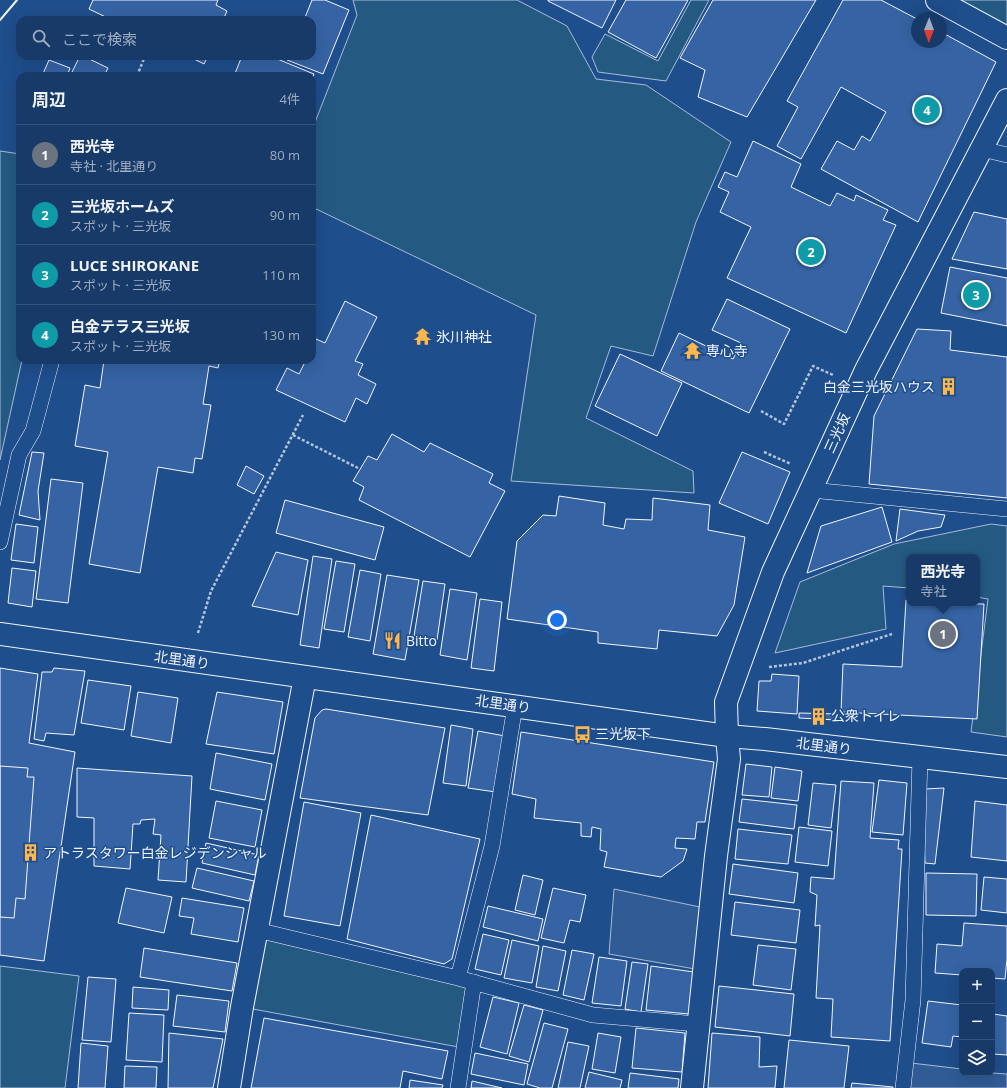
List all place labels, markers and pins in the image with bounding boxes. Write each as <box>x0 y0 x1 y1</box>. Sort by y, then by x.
pin: 4 <box>914 95 940 125</box>
pin: 2 <box>798 237 824 267</box>
pin: 3 <box>963 280 989 310</box>
temple icon: 氷川神社 <box>413 327 433 347</box>
place label: 氷川神社 <box>436 327 492 346</box>
temple icon: 専心寺 <box>683 341 703 361</box>
place label: 専心寺 <box>706 341 748 360</box>
place label: 白金三光坂ハウス <box>823 377 935 396</box>
building icon: 白金三光坂ハウス <box>938 377 958 397</box>
pin: 1 <box>930 619 956 649</box>
restaurant icon: Bitto <box>383 631 403 651</box>
place label: Bitto <box>406 631 437 650</box>
building icon: 公衆トイレ <box>808 706 828 726</box>
place label: 公衆トイレ <box>831 706 901 725</box>
bus stop icon: 三光坂下 <box>572 724 592 744</box>
place label: 三光坂下 <box>595 724 651 743</box>
building icon: アトラスタワー白金レジデンシャル <box>20 843 40 863</box>
place label: アトラスタワー白金レジデンシャル <box>43 843 267 862</box>

